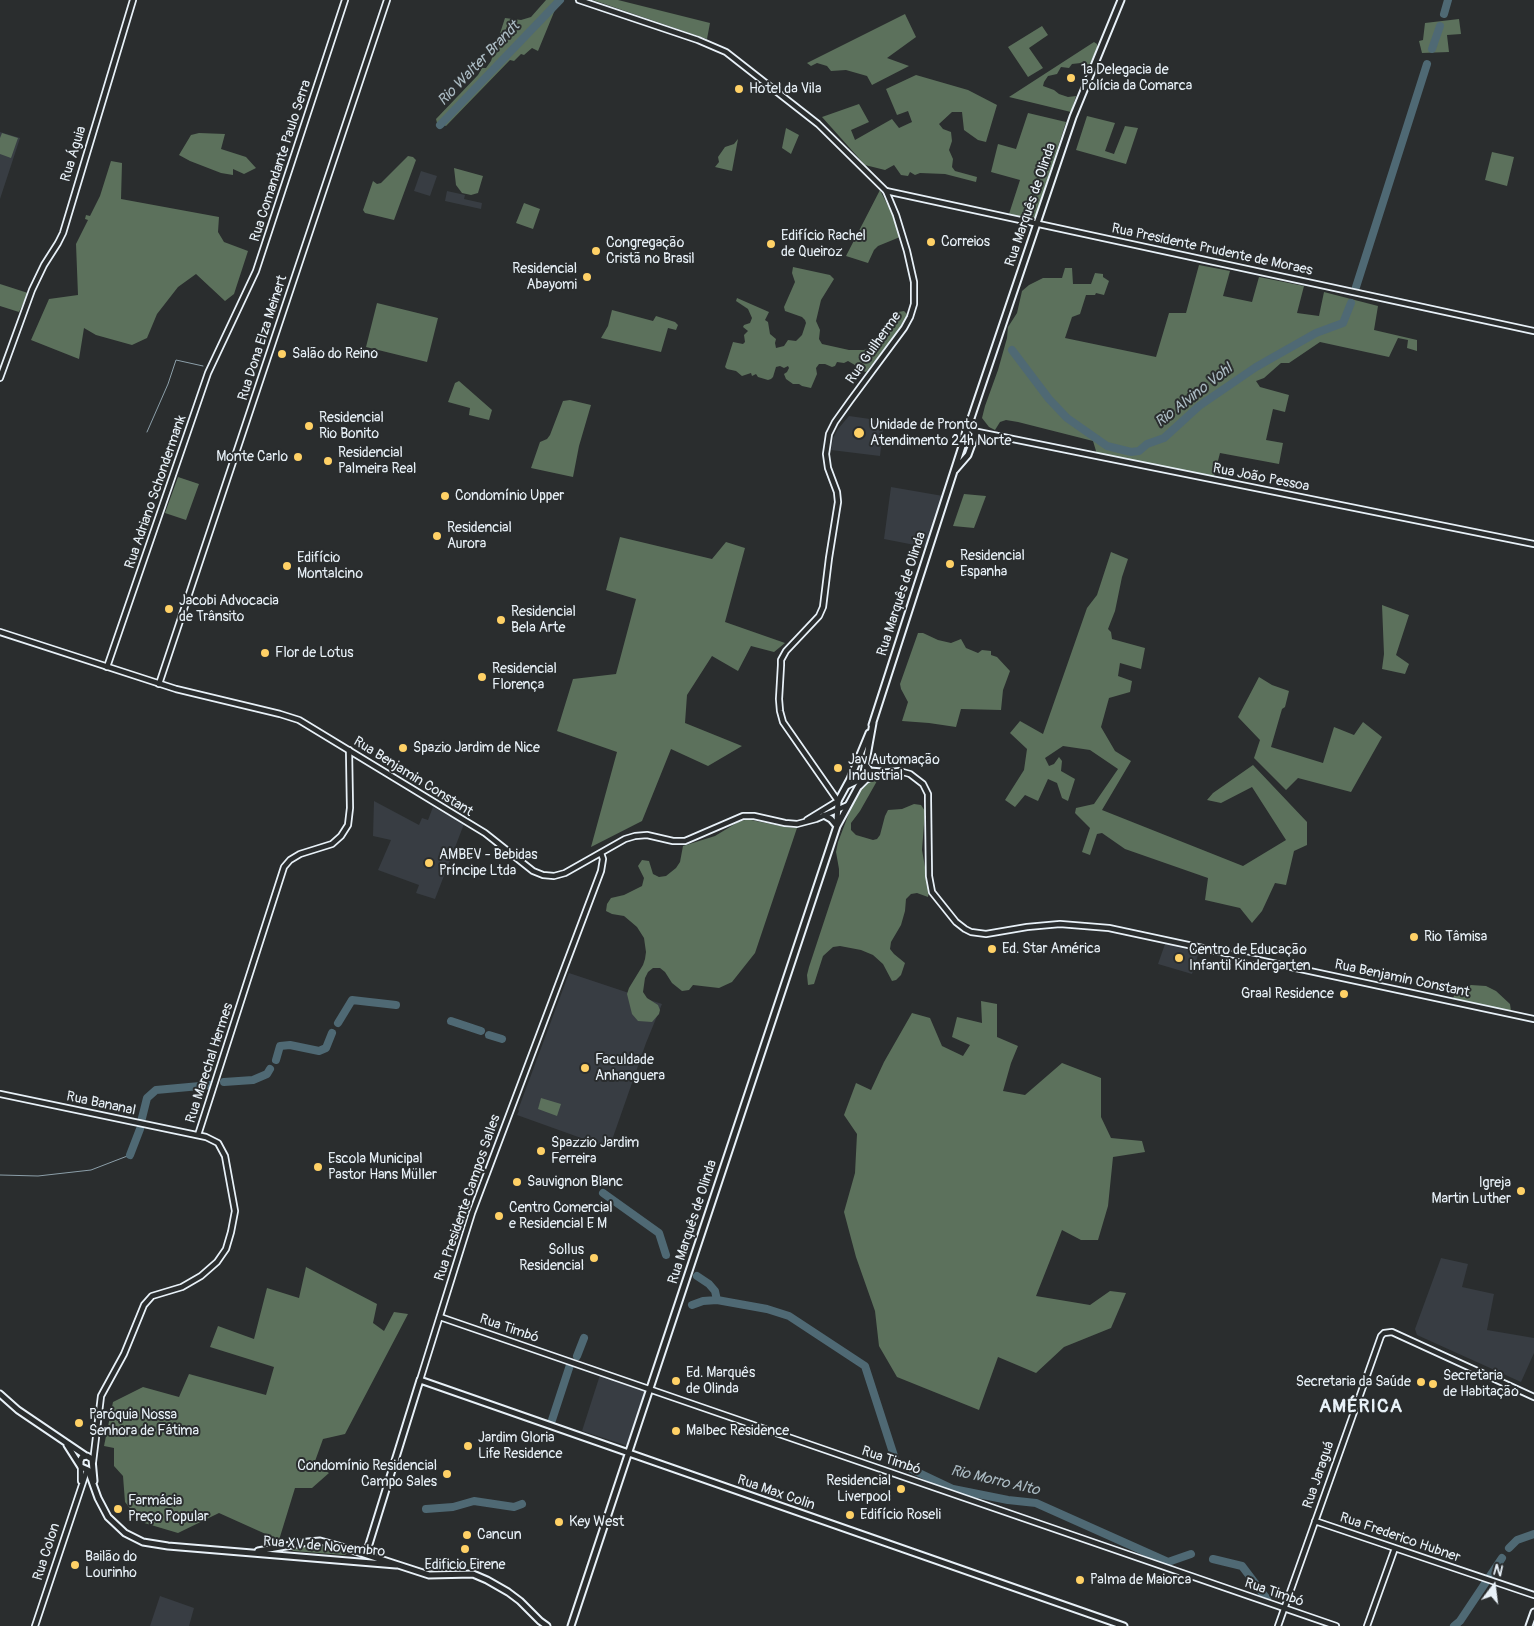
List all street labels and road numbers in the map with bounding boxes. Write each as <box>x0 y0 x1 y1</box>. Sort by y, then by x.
street label: Rua Comandante Paulo Serra <box>247 78 315 244</box>
street label: Rua Águia <box>58 124 90 184</box>
street label: Rua Marquês de Olinda <box>1002 141 1060 269</box>
street label: Rua Presidente Prudente de Moraes <box>1110 220 1314 280</box>
street label: Rua Dona Elza Meinert <box>235 273 291 403</box>
street label: Rua Guilherme <box>843 309 905 387</box>
street label: Rua Adriano Schondermank <box>122 413 190 571</box>
street label: Rua João Pessoa <box>1211 460 1311 496</box>
street label: Rua Marquês de Olinda <box>874 530 930 658</box>
street label: Rua Benjamin Constant <box>350 733 476 821</box>
street label: Rua Benjamin Constant <box>1333 956 1471 1002</box>
street label: Rua Marechal Hermes <box>183 1001 237 1125</box>
street label: Rua Bananal <box>65 1088 137 1120</box>
street label: Rua Presidente Campos Salles <box>432 1113 504 1283</box>
street label: Rua Marquês de Olinda <box>665 1158 721 1286</box>
street label: Rua Timbó <box>477 1311 541 1347</box>
street label: Rua Jaraguá <box>1300 1439 1338 1511</box>
street label: Rua Timbó <box>859 1443 923 1479</box>
street label: Rua Max Colin <box>735 1472 817 1514</box>
street label: Rua Frederico Hubner <box>1338 1509 1462 1567</box>
street label: Rua Colon <box>30 1521 64 1583</box>
street label: Rua XV de Novembro <box>262 1533 386 1561</box>
street label: Rua Timbó <box>1242 1575 1306 1611</box>

